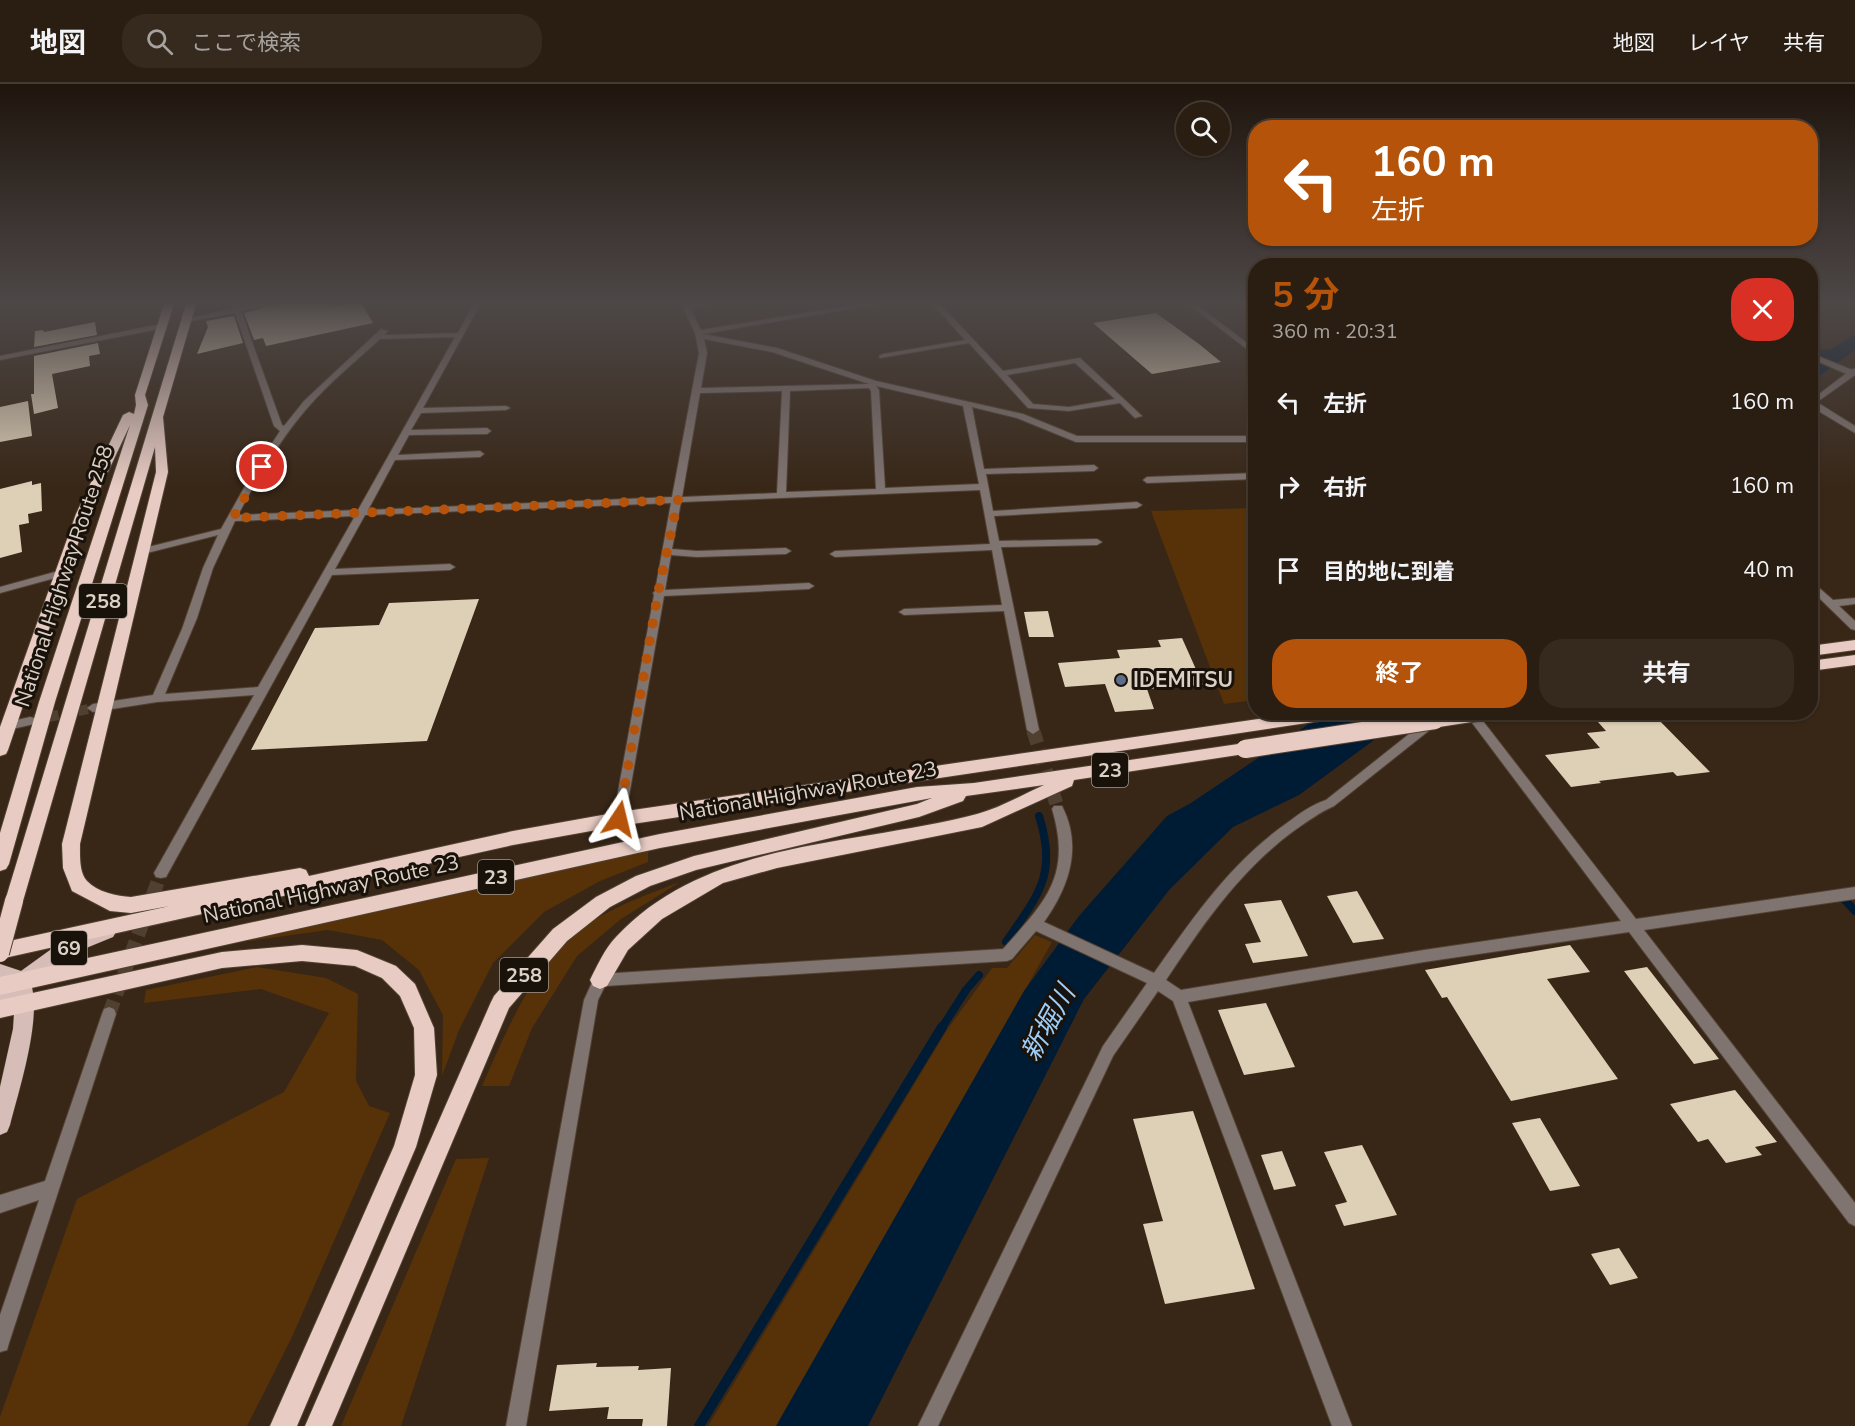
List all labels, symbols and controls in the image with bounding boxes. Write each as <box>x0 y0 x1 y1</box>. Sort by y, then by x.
search box <box>122 14 542 68</box>
text: 地図 <box>30 24 86 62</box>
icon: search <box>143 25 176 58</box>
text: ここで検索 <box>191 28 301 58</box>
text: 地図 <box>1613 29 1655 57</box>
text: レイヤ <box>1688 29 1750 57</box>
text: 共有 <box>1783 29 1825 57</box>
map controls <box>1176 102 1230 156</box>
button: search <box>1176 102 1230 156</box>
text: 160 m <box>1371 134 1495 191</box>
icon: left <box>1272 144 1350 222</box>
text: 左折 <box>1371 192 1425 229</box>
text: 5 分 <box>1272 271 1339 320</box>
button: close <box>1731 278 1794 341</box>
text: 360 m · 20:31 <box>1272 318 1398 345</box>
icon: left <box>1272 386 1305 419</box>
text: 160 m <box>1730 387 1794 417</box>
text: 左折 <box>1323 389 1367 419</box>
pin <box>236 441 287 492</box>
street label: National Highway Route 258 <box>10 442 118 710</box>
icon: arrive <box>245 450 278 483</box>
icon: right <box>1272 470 1305 503</box>
text: 160 m <box>1730 471 1794 501</box>
text: 右折 <box>1323 473 1367 503</box>
icon: arrive <box>1272 554 1305 587</box>
text: 40 m <box>1743 555 1794 585</box>
text: 目的地に到着 <box>1323 557 1455 587</box>
road number: 258 <box>79 584 127 618</box>
button: 終了 <box>1272 639 1527 708</box>
button: 共有 <box>1539 639 1794 708</box>
place label: IDEMITSU <box>1133 666 1233 694</box>
marker: IDEMITSU <box>1114 673 1128 687</box>
road number: 23 <box>1092 753 1128 787</box>
street label: National Highway Route 23 <box>677 755 939 827</box>
position arrow <box>587 787 651 851</box>
street label: National Highway Route 23 <box>200 848 462 930</box>
road number: 23 <box>478 860 514 894</box>
road number: 69 <box>51 931 87 965</box>
road number: 258 <box>500 958 548 992</box>
water label: 新堀川 <box>1013 976 1086 1068</box>

